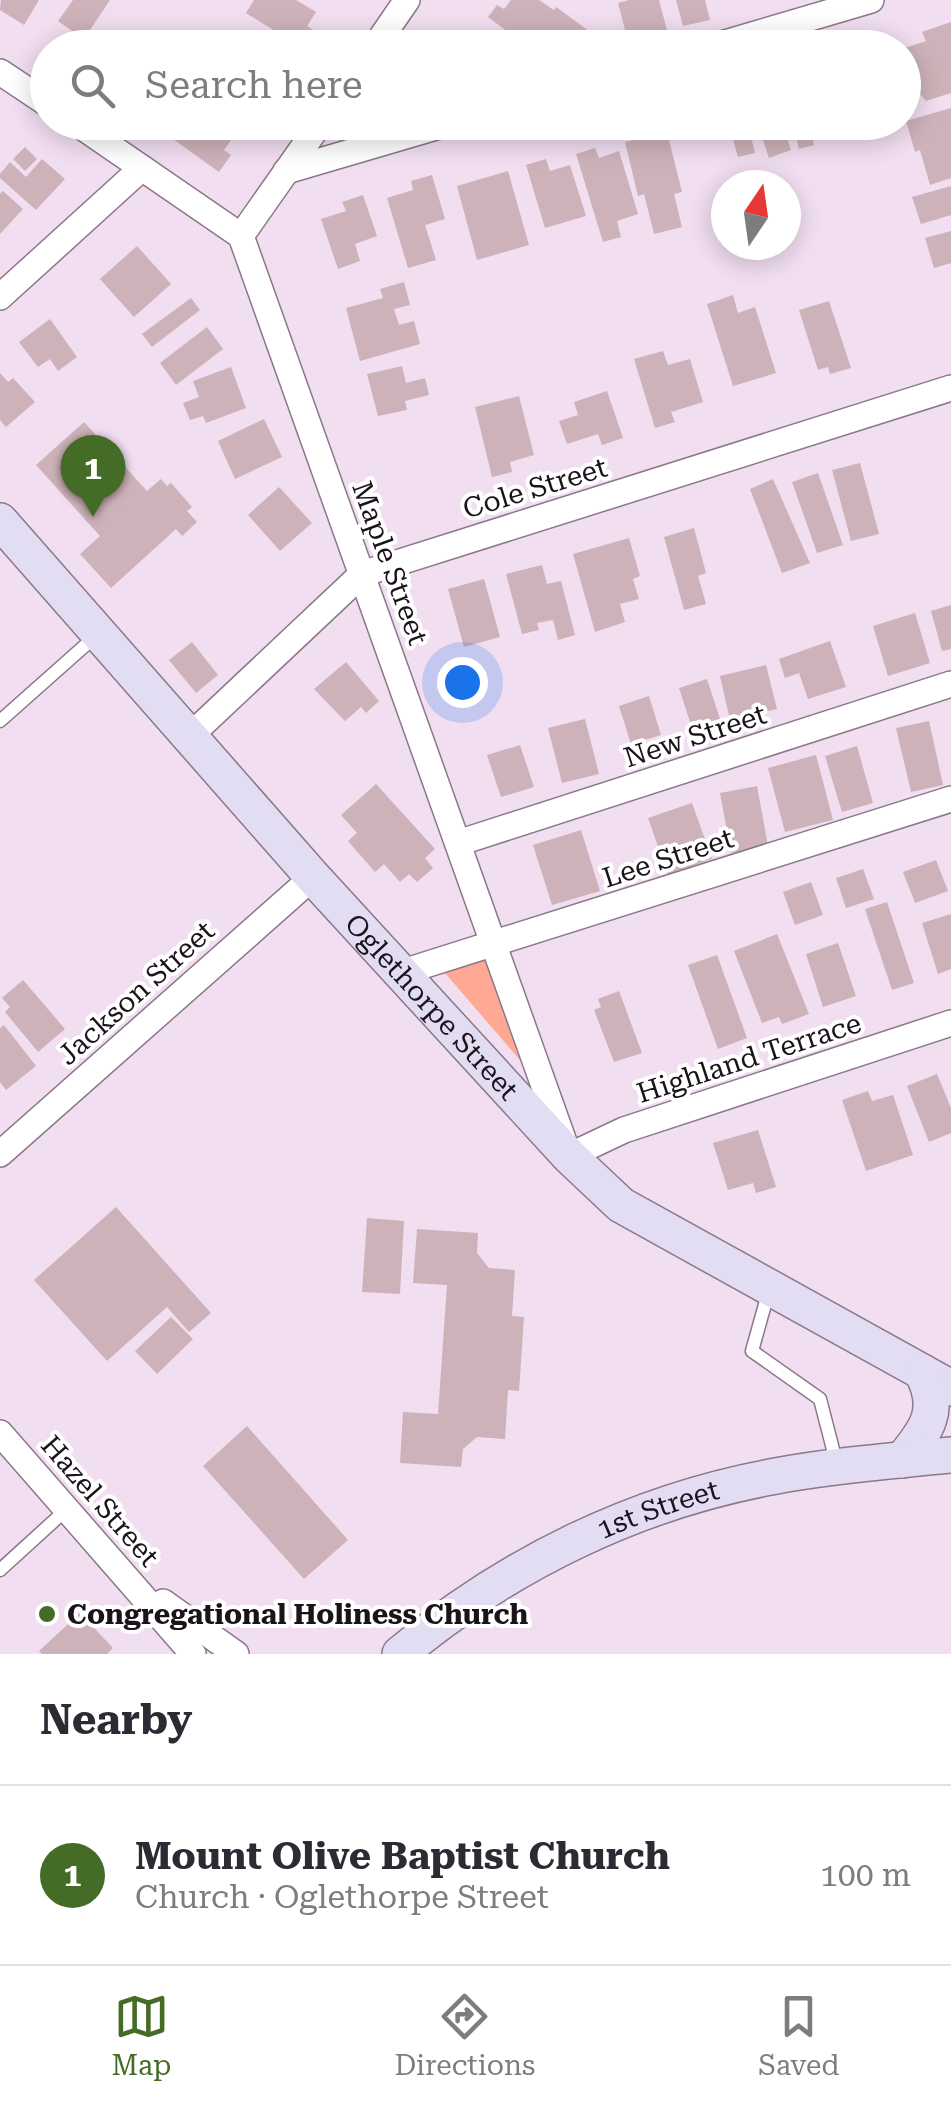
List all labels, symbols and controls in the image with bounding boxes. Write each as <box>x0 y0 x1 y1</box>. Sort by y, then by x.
search box <box>30 30 921 140</box>
icon: search <box>65 58 120 113</box>
text: Search here <box>145 63 363 107</box>
north arrow <box>711 170 801 260</box>
pin: 1 <box>61 434 126 517</box>
street label: Cole Street <box>459 450 611 526</box>
street label: Maple Street <box>345 477 435 649</box>
your location <box>437 657 488 708</box>
street label: New Street <box>620 697 770 775</box>
street label: Lee Street <box>598 821 738 895</box>
street label: Oglethorpe Street <box>338 907 525 1106</box>
street label: Jackson Street <box>51 914 221 1072</box>
street label: Highland Terrace <box>633 1006 865 1110</box>
street label: Hazel Street <box>34 1429 166 1573</box>
street label: 1st Street <box>592 1473 722 1546</box>
place label: Congregational Holiness Church <box>67 1598 529 1631</box>
marker: Congregational Holiness Church <box>36 1603 58 1625</box>
text: Nearby <box>40 1695 192 1744</box>
text: Mount Olive Baptist Church <box>135 1834 670 1878</box>
text: 1 <box>64 1856 81 1894</box>
text: 100 m <box>820 1856 911 1894</box>
text: Church · Oglethorpe Street <box>135 1878 549 1916</box>
tab: Map <box>112 1989 171 2082</box>
tab: Directions <box>394 1989 535 2082</box>
tab: Saved <box>758 1989 840 2082</box>

